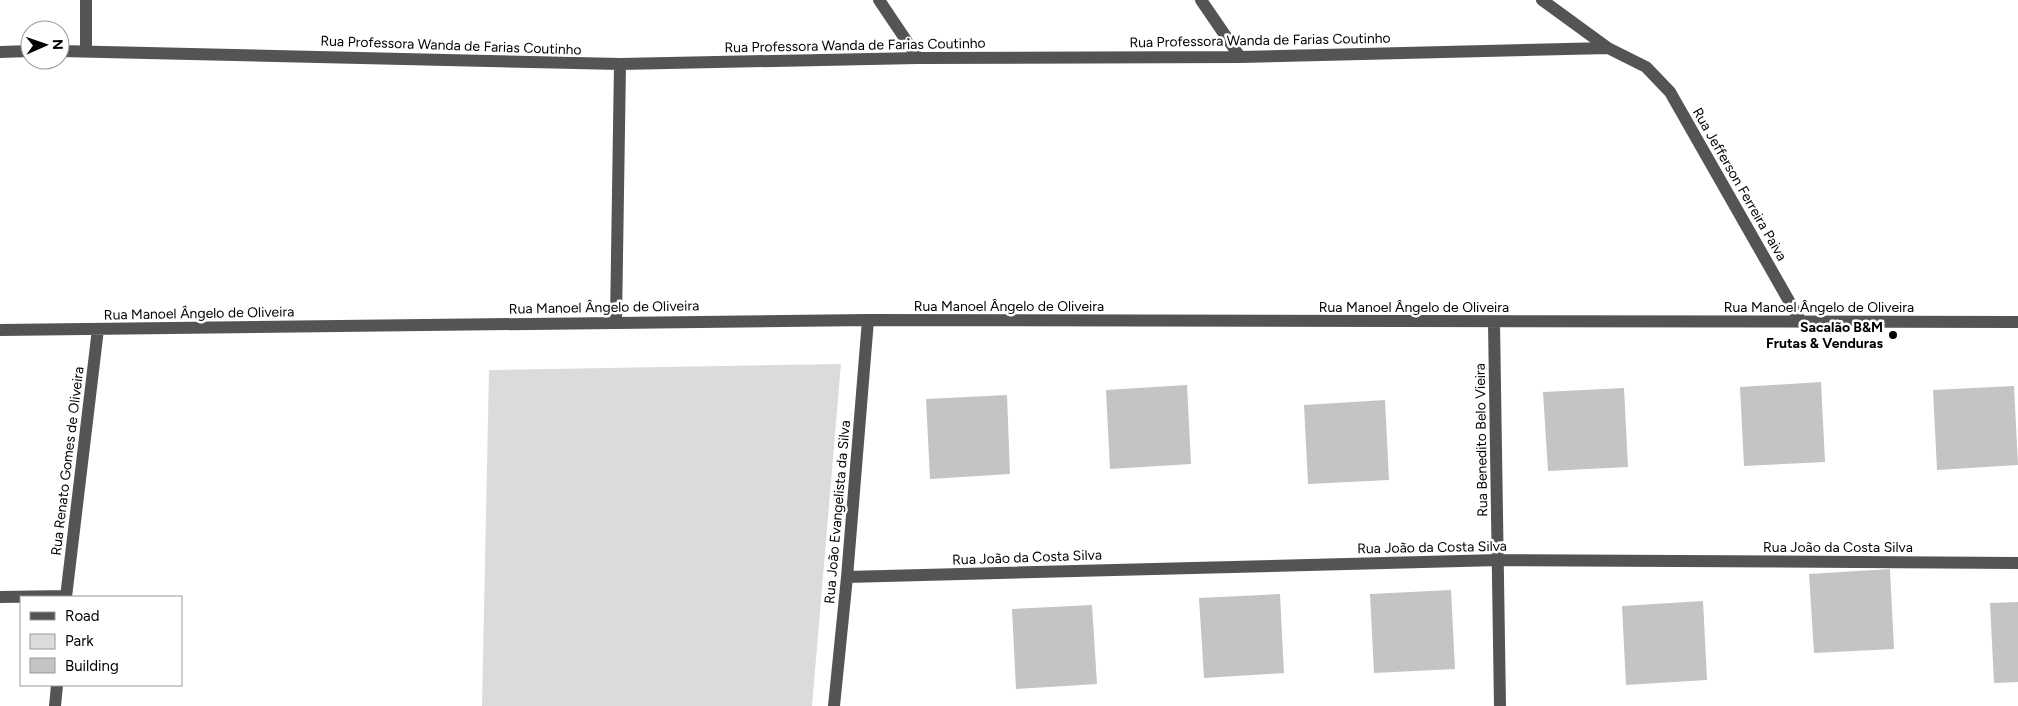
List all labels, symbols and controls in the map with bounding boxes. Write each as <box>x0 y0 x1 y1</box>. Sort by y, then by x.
north arrow <box>20 20 70 70</box>
street label: Rua Professora Wanda de Farias Coutinho <box>1129 30 1391 51</box>
street label: Rua Professora Wanda de Farias Coutinho <box>320 32 582 59</box>
street label: Rua Professora Wanda de Farias Coutinho <box>724 35 986 56</box>
text: N <box>49 39 66 50</box>
street label: Rua Jefferson Ferreira Paiva <box>1689 105 1790 264</box>
street label: Rua Manoel Ângelo de Oliveira <box>509 297 699 318</box>
street label: Rua Manoel Ângelo de Oliveira <box>914 298 1104 315</box>
street label: Rua Manoel Ângelo de Oliveira <box>1319 299 1509 316</box>
street label: Rua Manoel Ângelo de Oliveira <box>1724 299 1914 316</box>
street label: Rua Manoel Ângelo de Oliveira <box>104 303 294 324</box>
place label: Sacalão B&M Frutas & Venduras <box>1766 319 1883 352</box>
marker: Sacalão B&M Frutas & Venduras <box>1887 329 1899 341</box>
street label: Rua Benedito Belo Vieira <box>1472 363 1491 517</box>
street label: Rua Renato Gomes de Oliveira <box>47 366 88 556</box>
street label: Rua João Evangelista da Silva <box>821 420 854 604</box>
street label: Rua João da Costa Silva <box>1357 538 1507 557</box>
street label: Rua João da Costa Silva <box>1763 539 1913 556</box>
street label: Rua João da Costa Silva <box>952 546 1102 569</box>
legend <box>20 596 182 686</box>
text: Road <box>65 607 100 625</box>
text: Park <box>65 632 94 650</box>
text: Building <box>65 657 119 675</box>

